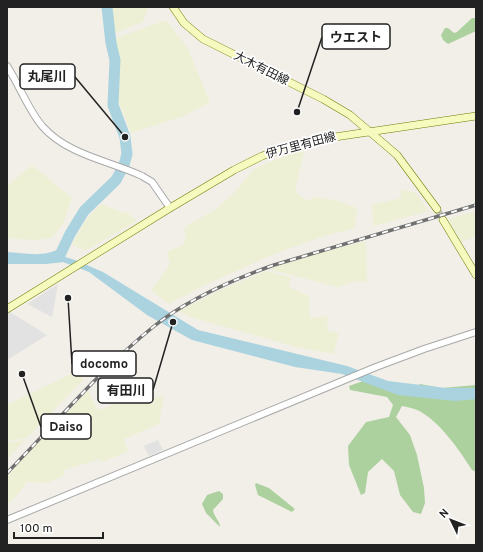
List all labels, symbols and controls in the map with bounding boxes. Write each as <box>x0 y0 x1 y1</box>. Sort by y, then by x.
callout: ウエスト <box>322 24 390 49</box>
text: ウエスト <box>330 31 382 47</box>
street label: 大木有田線 <box>231 48 291 90</box>
callout: 丸尾川 <box>20 64 75 89</box>
text: 丸尾川 <box>27 69 67 86</box>
street label: 伊万里有田線 <box>264 129 338 163</box>
callout: docomo <box>72 351 136 376</box>
text: docomo <box>80 357 128 373</box>
callout: 有田川 <box>98 378 153 403</box>
text: 有田川 <box>106 383 146 400</box>
callout: Daiso <box>41 414 91 439</box>
text: Daiso <box>49 420 83 436</box>
north arrow <box>431 500 471 540</box>
text: N <box>437 506 452 522</box>
scale bar <box>14 514 103 540</box>
text: 100 m <box>20 521 53 537</box>

